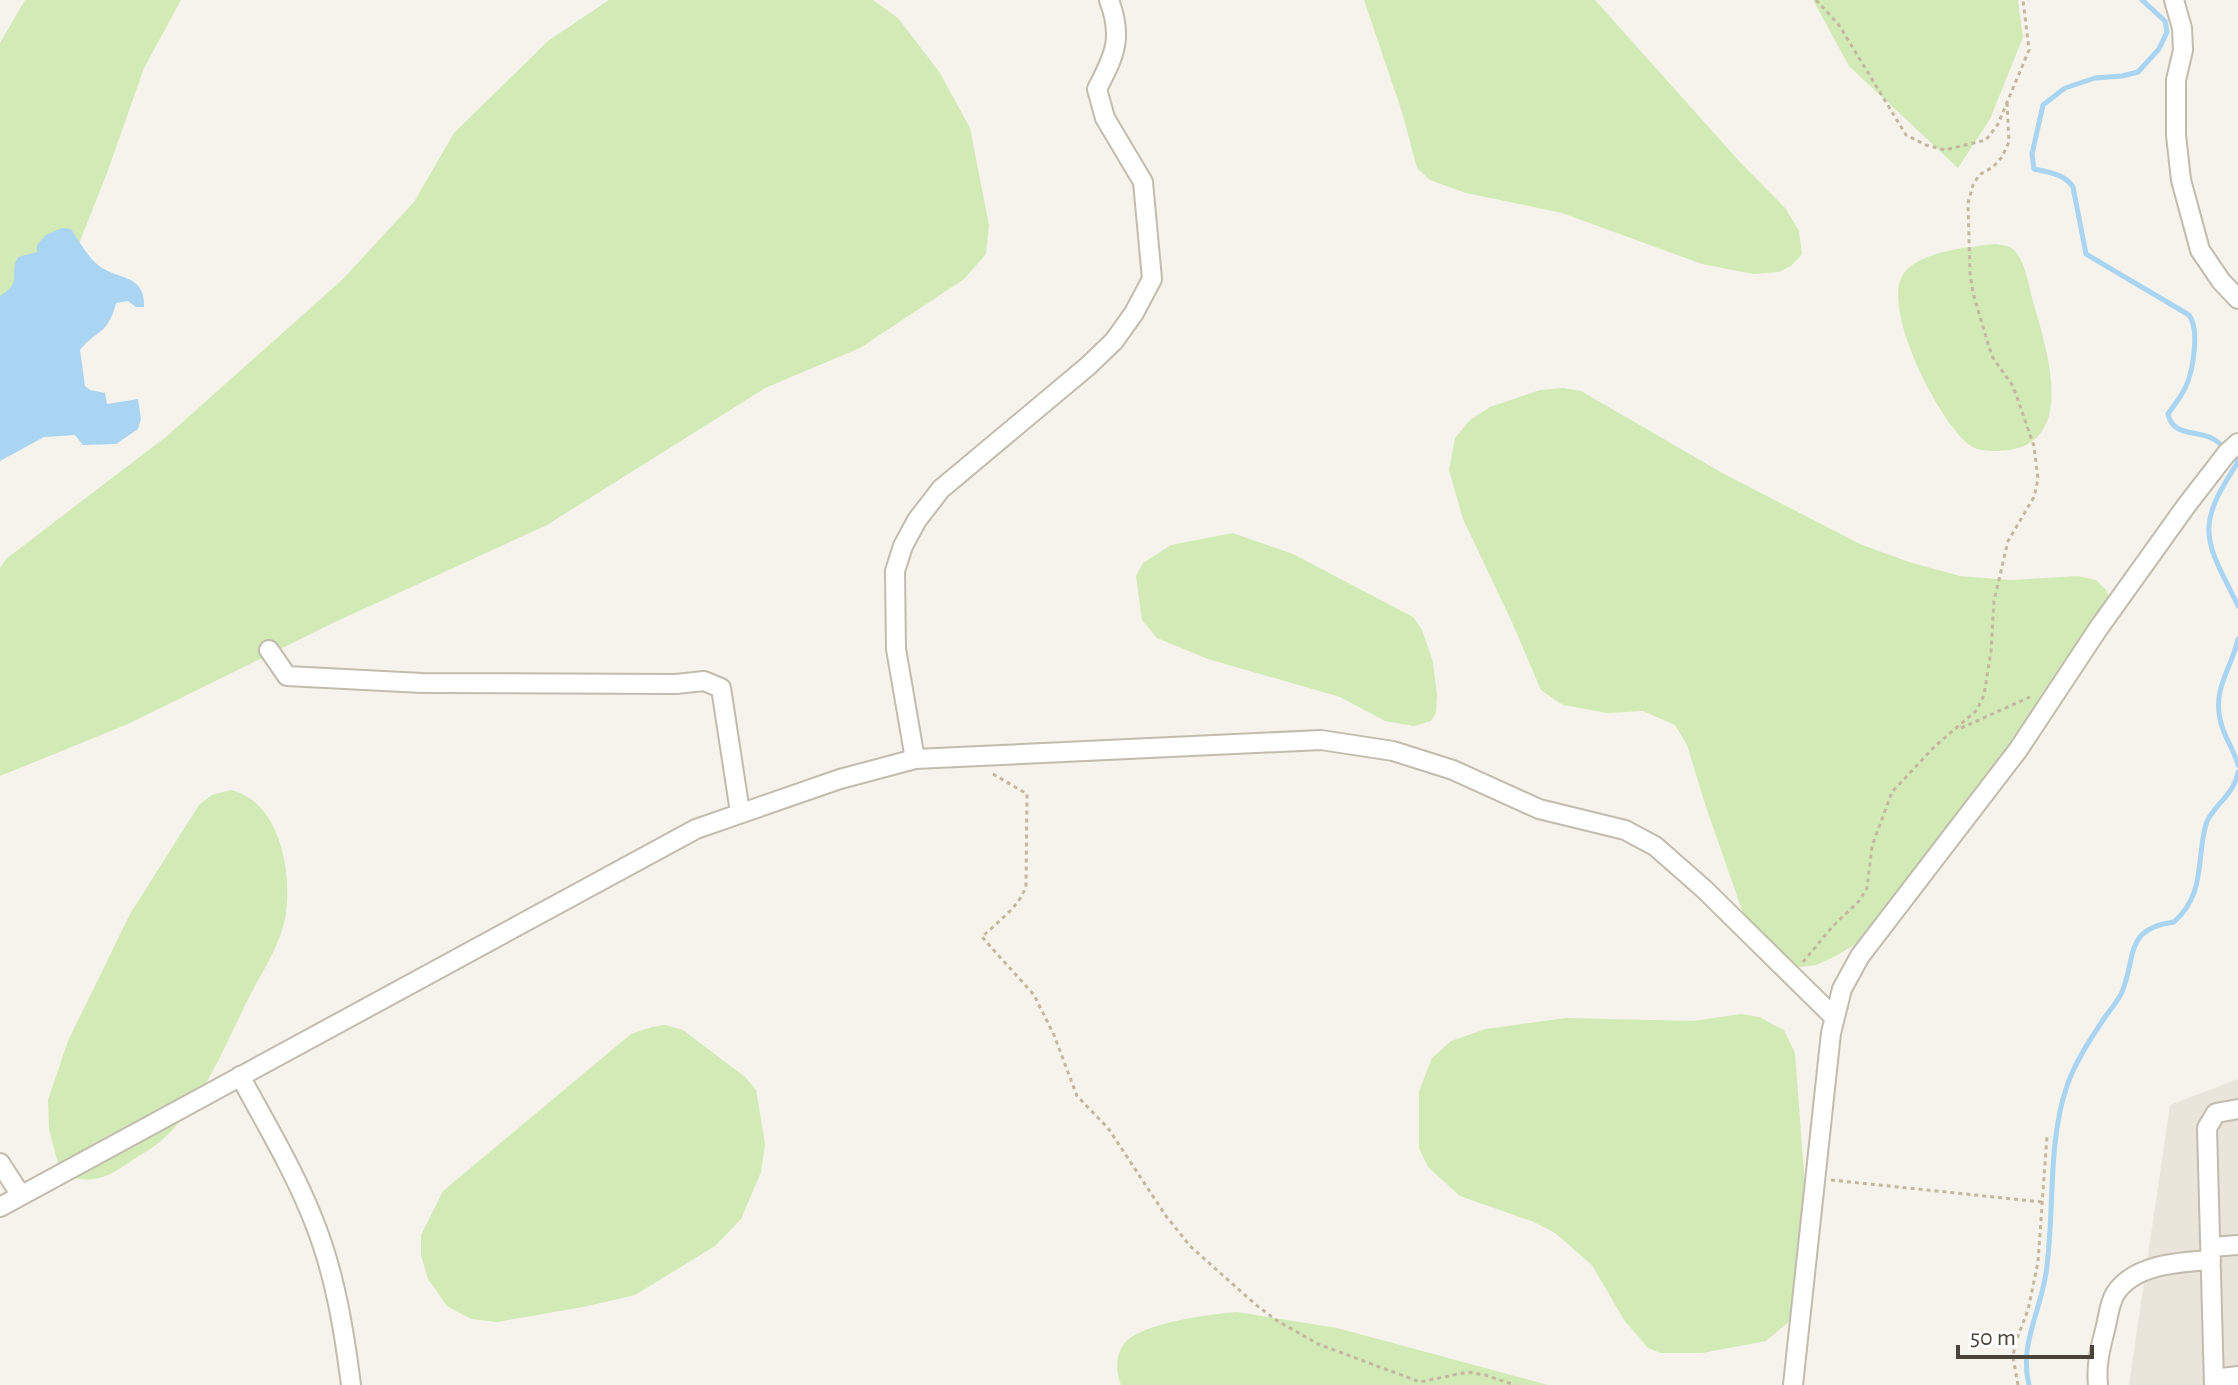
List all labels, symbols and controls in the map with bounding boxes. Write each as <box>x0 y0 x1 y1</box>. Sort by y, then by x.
scale bar <box>1958 1309 2092 1359</box>
text: 50 m <box>1970 1326 2016 1350</box>

